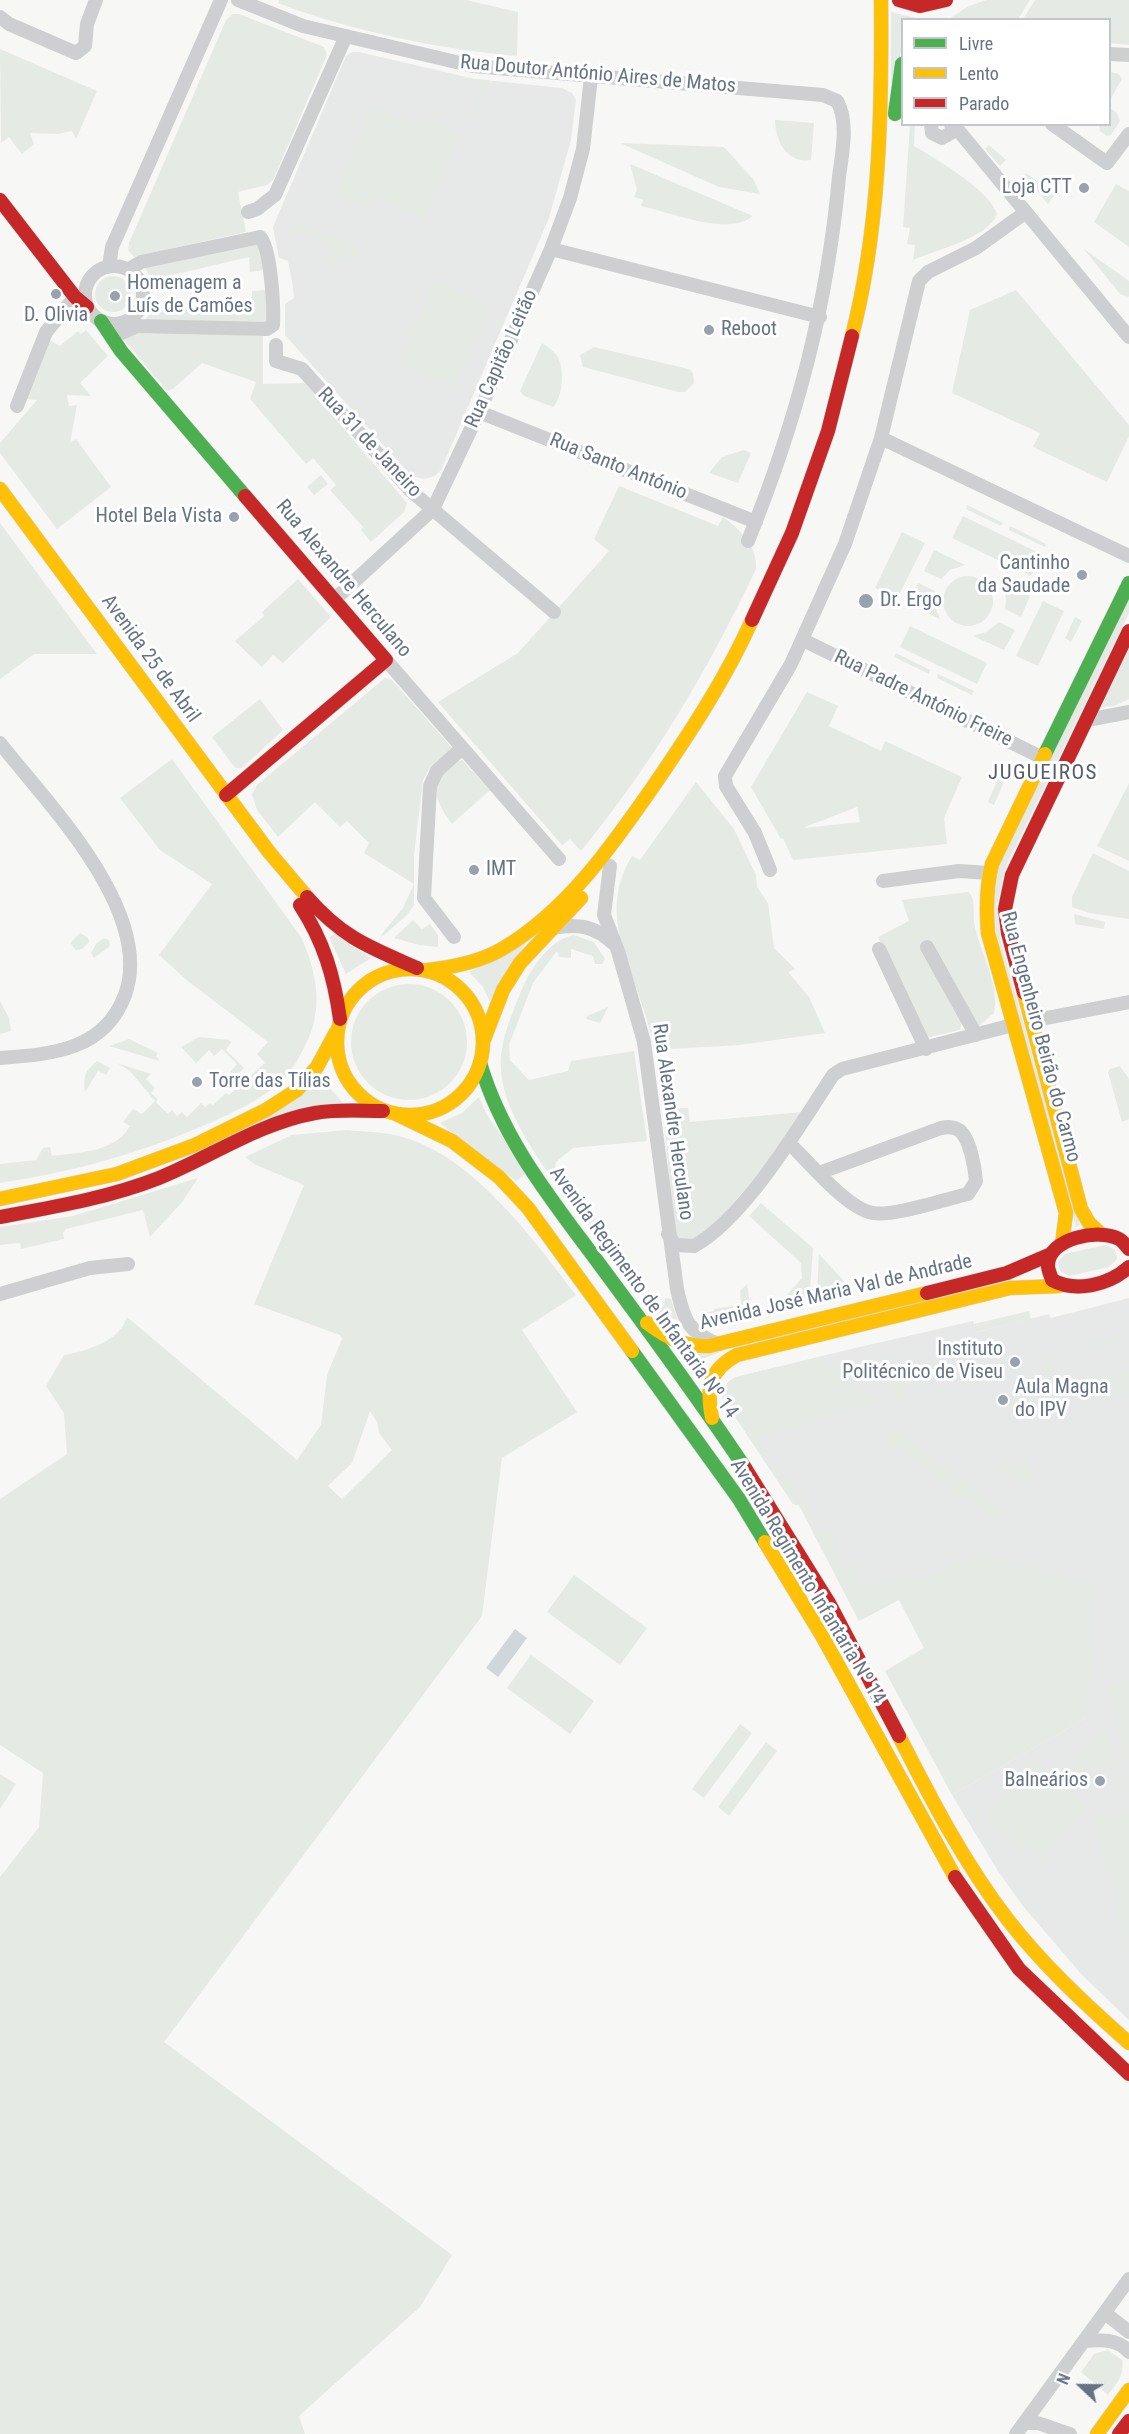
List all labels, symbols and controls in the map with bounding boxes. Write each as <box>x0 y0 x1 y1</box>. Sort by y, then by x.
legend <box>901 18 1111 126</box>
text: Livre <box>959 33 993 54</box>
street label: Rua Doutor António Aires de Matos <box>459 51 737 99</box>
text: Lento <box>959 63 999 84</box>
text: Parado <box>959 93 1009 114</box>
place label: Loja CTT <box>1002 176 1072 200</box>
marker: Loja CTT <box>1077 181 1091 195</box>
place label: Homenagem a Luís de Camões <box>127 272 253 319</box>
street label: Rua Capitão Leitão <box>461 286 543 432</box>
marker: D. Olivia <box>49 287 63 301</box>
marker: Homenagem a Luís de Camões <box>108 289 122 303</box>
place label: D. Olivia <box>24 304 88 328</box>
place label: Reboot <box>721 318 777 342</box>
marker: Reboot <box>702 323 716 337</box>
street label: Rua 31 de Janeiro <box>312 383 426 503</box>
street label: Rua Santo António <box>546 429 690 505</box>
street label: Rua Alexandre Herculano <box>270 495 416 663</box>
place label: Hotel Bela Vista <box>96 505 222 529</box>
marker: Hotel Bela Vista <box>227 510 241 524</box>
place label: Cantinho da Saudade <box>977 552 1070 599</box>
marker: Cantinho da Saudade <box>1075 568 1089 582</box>
place label: Dr. Ergo <box>880 589 942 613</box>
street label: Avenida 25 de Abril <box>96 590 204 728</box>
marker: Dr. Ergo <box>857 592 875 610</box>
street label: Rua Padre António Freire <box>830 645 1016 753</box>
district label: JUGUEIROS <box>988 761 1098 787</box>
place label: IMT <box>486 858 516 882</box>
marker: IMT <box>467 863 481 877</box>
street label: Rua Engenheiro Beirão do Carmo <box>995 909 1085 1165</box>
street label: Rua Alexandre Herculano <box>646 1022 698 1222</box>
place label: Torre das Tílias <box>209 1070 331 1094</box>
marker: Torre das Tílias <box>190 1075 204 1089</box>
street label: Avenida Regimento de Infantaria Nº 14 <box>544 1162 742 1424</box>
street label: Avenida José Maria Val de Andrade <box>698 1250 974 1336</box>
place label: Instituto Politécnico de Viseu <box>842 1338 1003 1385</box>
marker: Instituto Politécnico de Viseu <box>1008 1355 1022 1369</box>
place label: Aula Magna do IPV <box>1015 1376 1109 1423</box>
marker: Aula Magna do IPV <box>996 1393 1010 1407</box>
street label: Avenida Regimento Infantaria Nº 14 <box>724 1455 890 1709</box>
place label: Balneários <box>1004 1769 1088 1793</box>
marker: Balneários <box>1093 1774 1107 1788</box>
north arrow <box>1051 2356 1111 2416</box>
text: N <box>1053 2371 1074 2387</box>

